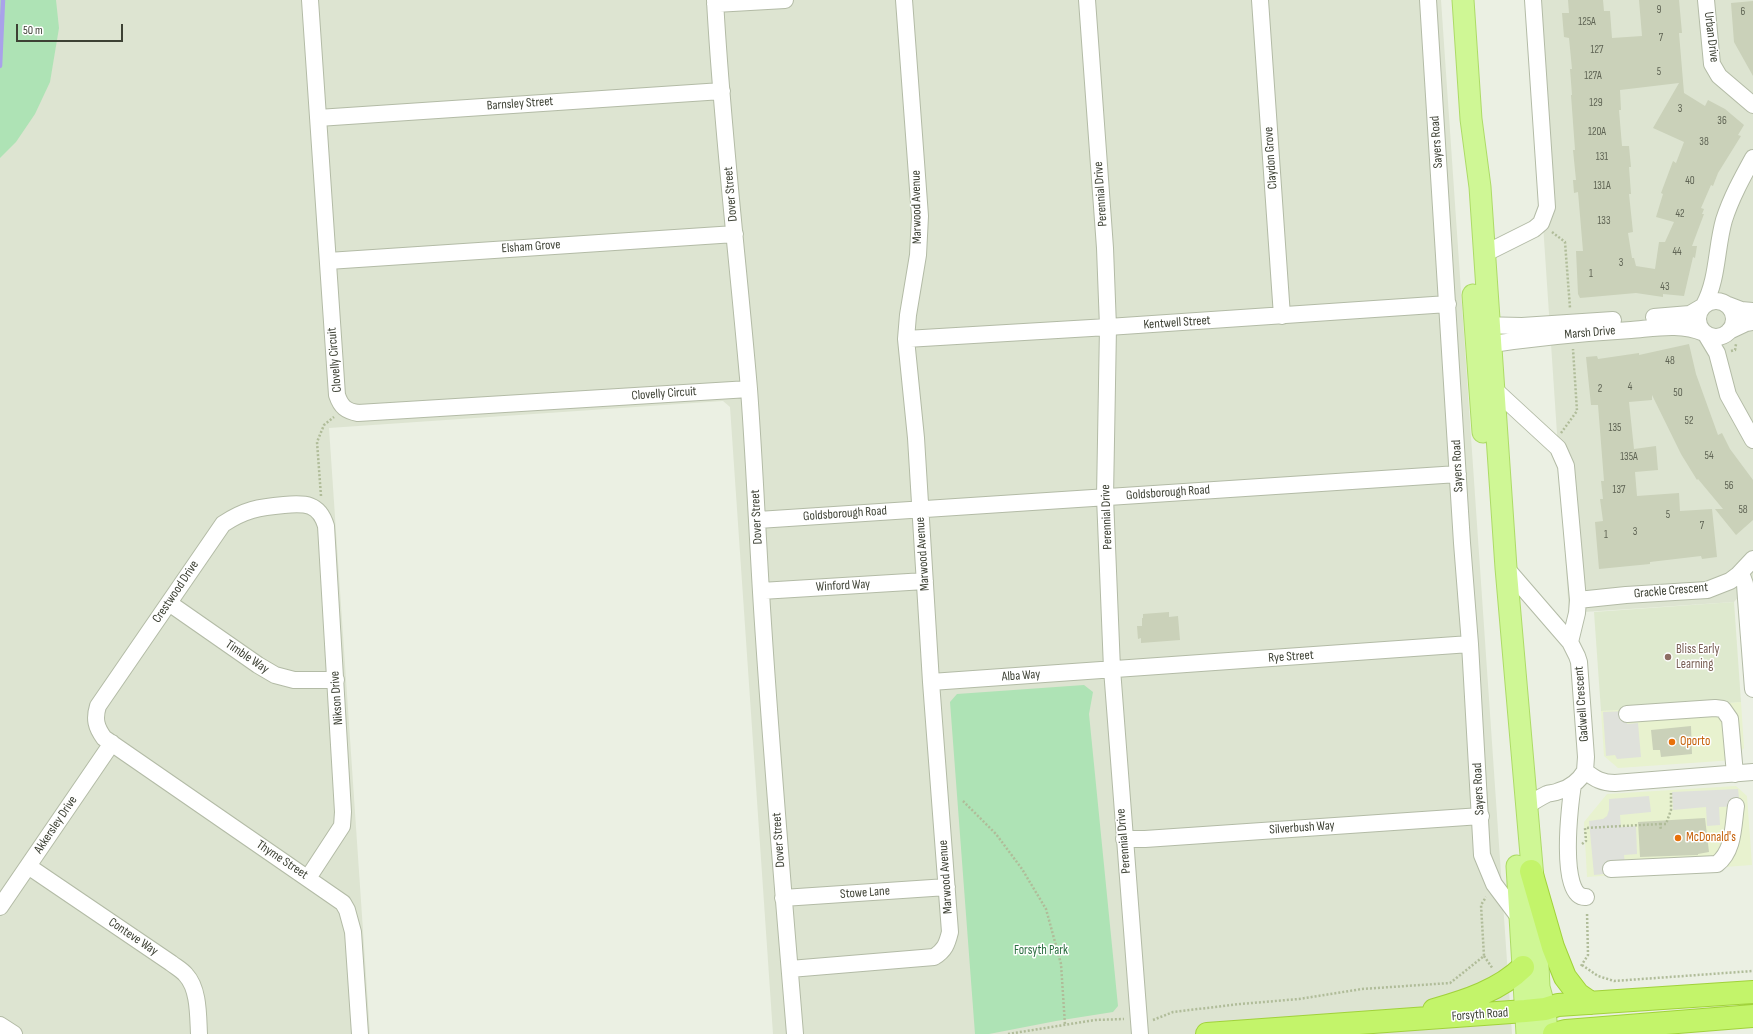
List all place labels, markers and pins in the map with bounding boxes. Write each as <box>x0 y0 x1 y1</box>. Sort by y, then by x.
place label: Bliss Early Learning <box>1676 642 1719 673</box>
marker: Bliss Early Learning <box>1663 652 1673 662</box>
place label: Oporto <box>1680 734 1710 750</box>
marker: Oporto <box>1667 737 1677 747</box>
place label: McDonald's <box>1686 830 1736 846</box>
marker: McDonald's <box>1673 833 1683 843</box>

